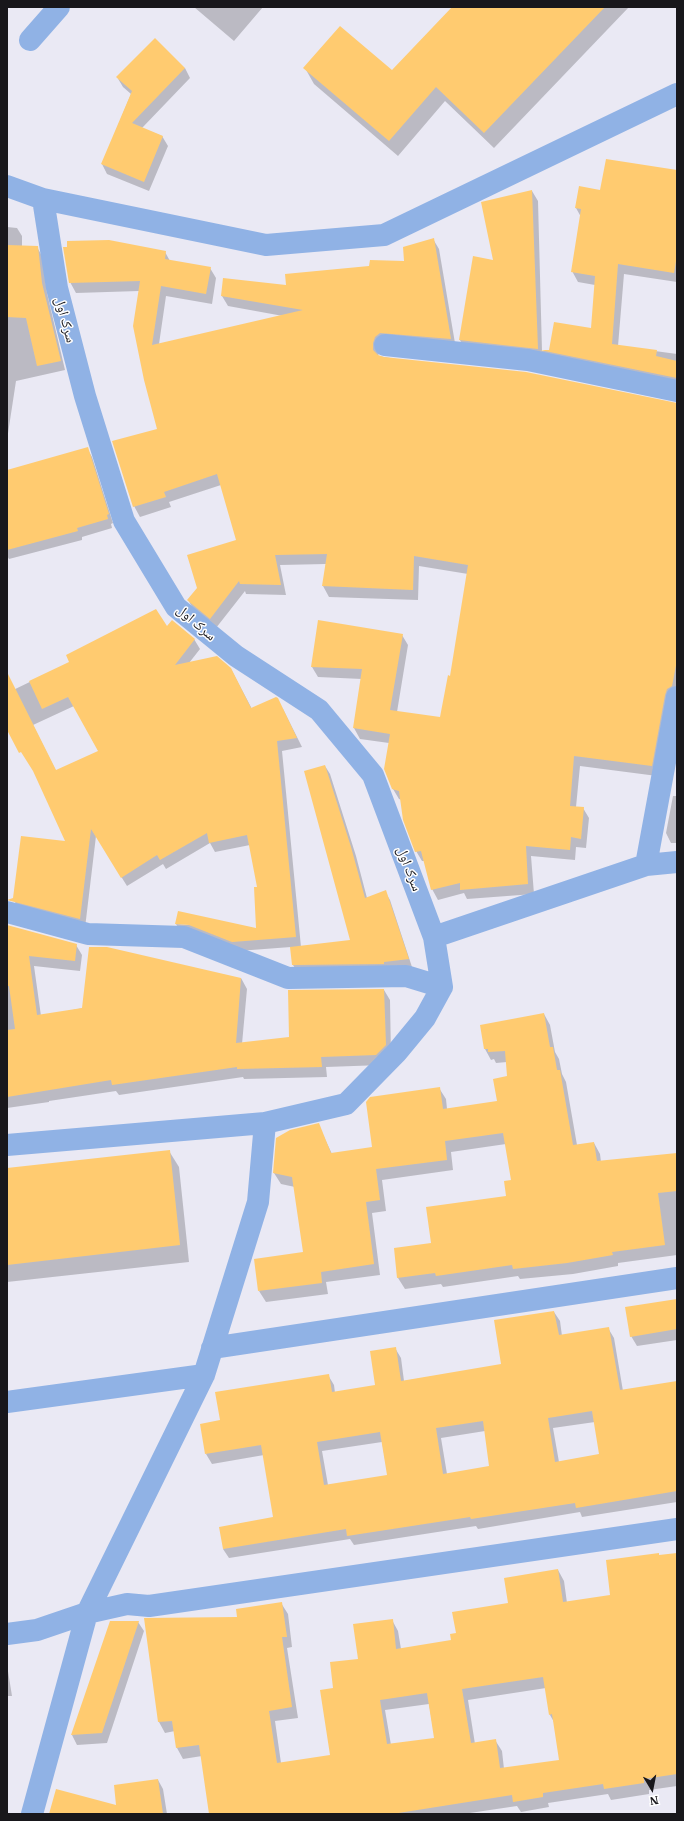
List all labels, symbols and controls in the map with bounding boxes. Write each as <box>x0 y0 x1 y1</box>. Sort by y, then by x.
street label: سرک اول <box>51 295 79 345</box>
street label: سرک اول <box>173 601 219 645</box>
street label: سرک اول <box>393 844 425 894</box>
north arrow <box>632 1769 672 1809</box>
text: N <box>649 1793 660 1808</box>

